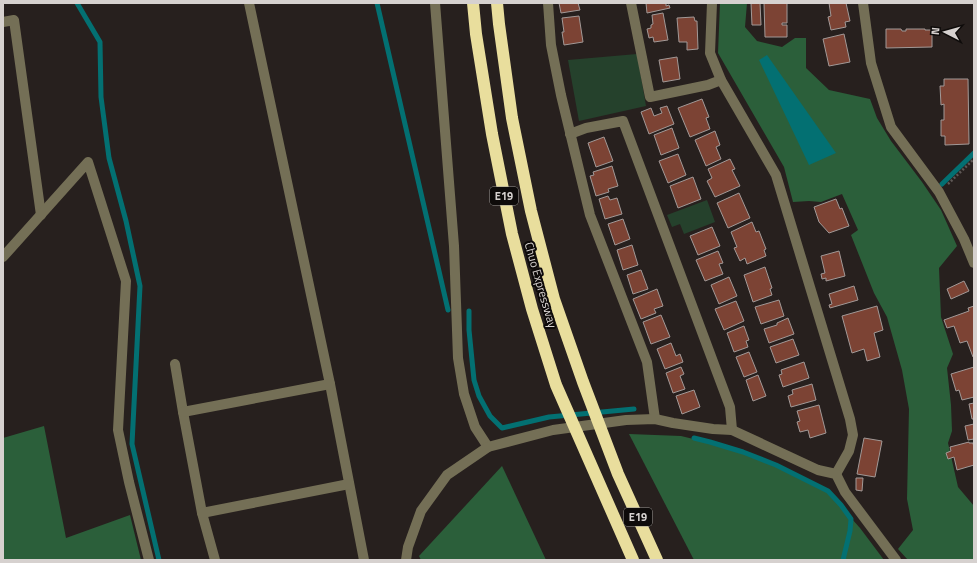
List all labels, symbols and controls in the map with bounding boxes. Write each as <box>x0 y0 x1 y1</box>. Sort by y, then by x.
north arrow <box>925 12 965 52</box>
text: N <box>927 26 943 36</box>
road number: E19 <box>490 187 518 205</box>
street label: Chuo Expressway <box>520 240 562 330</box>
road number: E19 <box>624 508 652 526</box>

